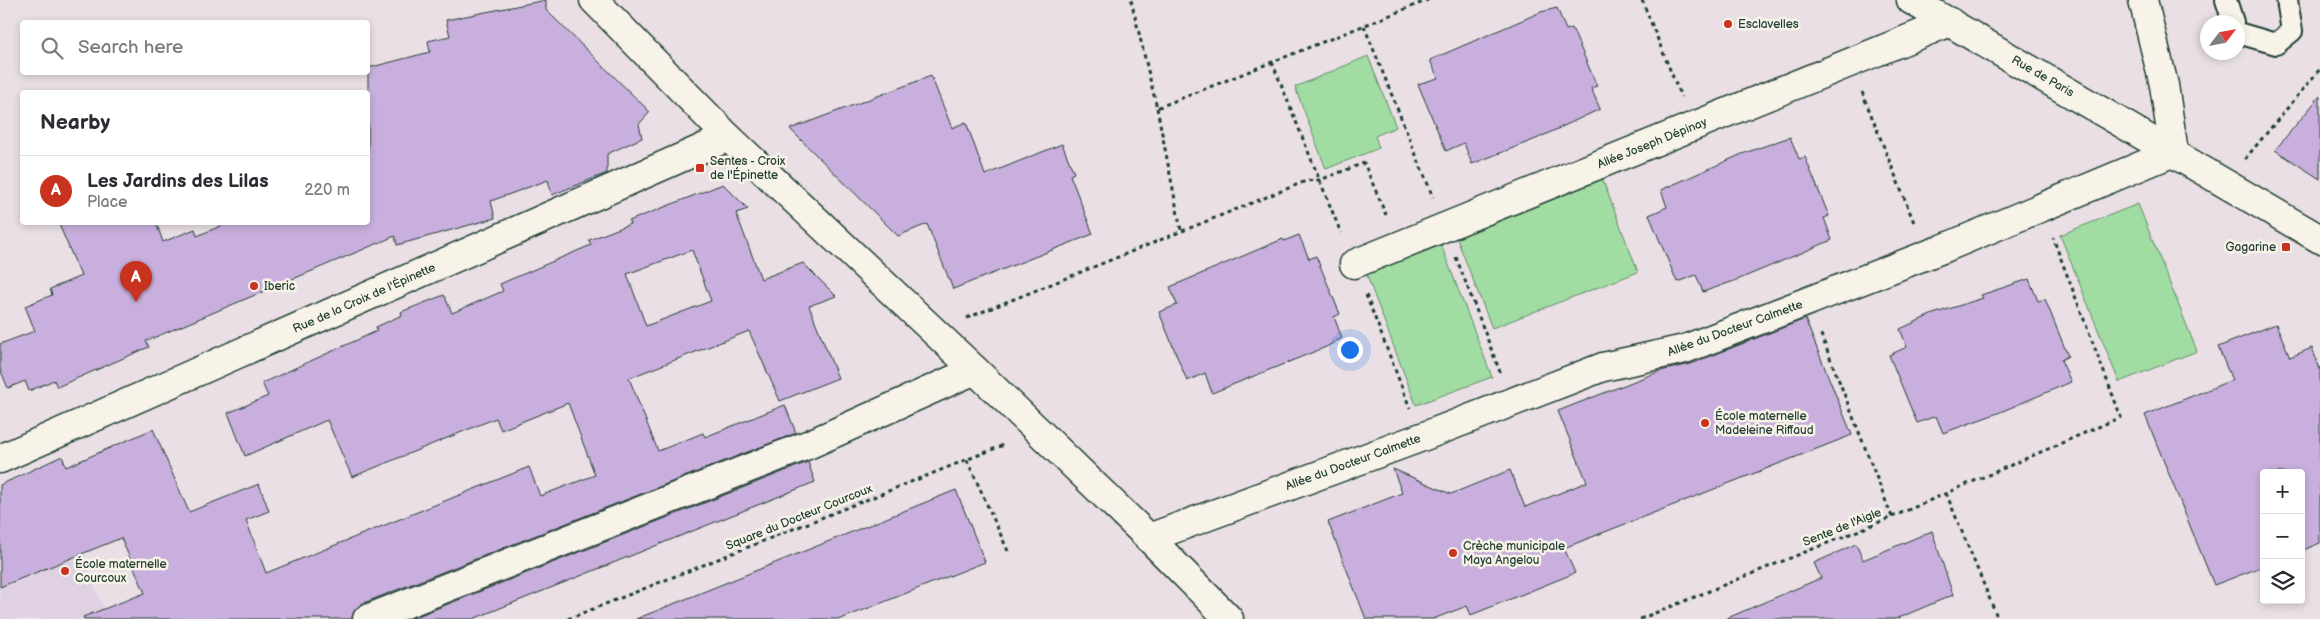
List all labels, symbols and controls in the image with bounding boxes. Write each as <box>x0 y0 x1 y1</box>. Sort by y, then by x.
north arrow <box>2200 15 2245 60</box>
place label: Esclavelles <box>1738 17 1799 32</box>
marker: Esclavelles <box>1722 18 1734 30</box>
search box <box>20 20 370 75</box>
icon: search <box>38 34 66 62</box>
text: Search here <box>78 36 183 59</box>
street label: Rue de Paris <box>2009 53 2077 100</box>
text: Nearby <box>40 110 110 135</box>
street label: Allée Joseph Dépinay <box>1595 114 1710 172</box>
place label: Sentes - Croix de l'Épinette <box>710 154 786 183</box>
marker: Sentes - Croix de l'Épinette <box>694 162 706 174</box>
text: Les Jardins des Lilas <box>87 170 269 193</box>
text: A <box>51 181 61 200</box>
text: 220 m <box>304 181 350 200</box>
text: Place <box>87 193 128 212</box>
place label: Gagarine <box>2225 240 2276 255</box>
marker: Gagarine <box>2280 241 2292 253</box>
street label: Rue de la Croix de l'Épinette <box>290 259 438 337</box>
pin: A <box>120 261 152 302</box>
place label: Iberic <box>264 279 295 294</box>
marker: Iberic <box>248 280 260 292</box>
street label: Allée du Docteur Calmette <box>1666 297 1805 360</box>
your location <box>1337 337 1363 363</box>
place label: École maternelle Madeleine Riffaud <box>1715 408 1814 438</box>
marker: École maternelle Madeleine Riffaud <box>1699 417 1711 429</box>
street label: Allée du Docteur Calmette <box>1284 431 1423 494</box>
map controls <box>2260 469 2305 604</box>
button: + <box>2260 469 2305 514</box>
street label: Square du Docteur Courcoux <box>724 481 875 554</box>
street label: Sente de l'Aigle <box>1801 505 1884 550</box>
button: − <box>2260 514 2305 559</box>
place label: Crèche municipale Maya Angelou <box>1463 539 1565 568</box>
marker: Crèche municipale Maya Angelou <box>1447 547 1459 559</box>
place label: École maternelle Courcoux <box>75 556 167 586</box>
button: layers <box>2260 559 2305 604</box>
marker: École maternelle Courcoux <box>59 565 71 577</box>

